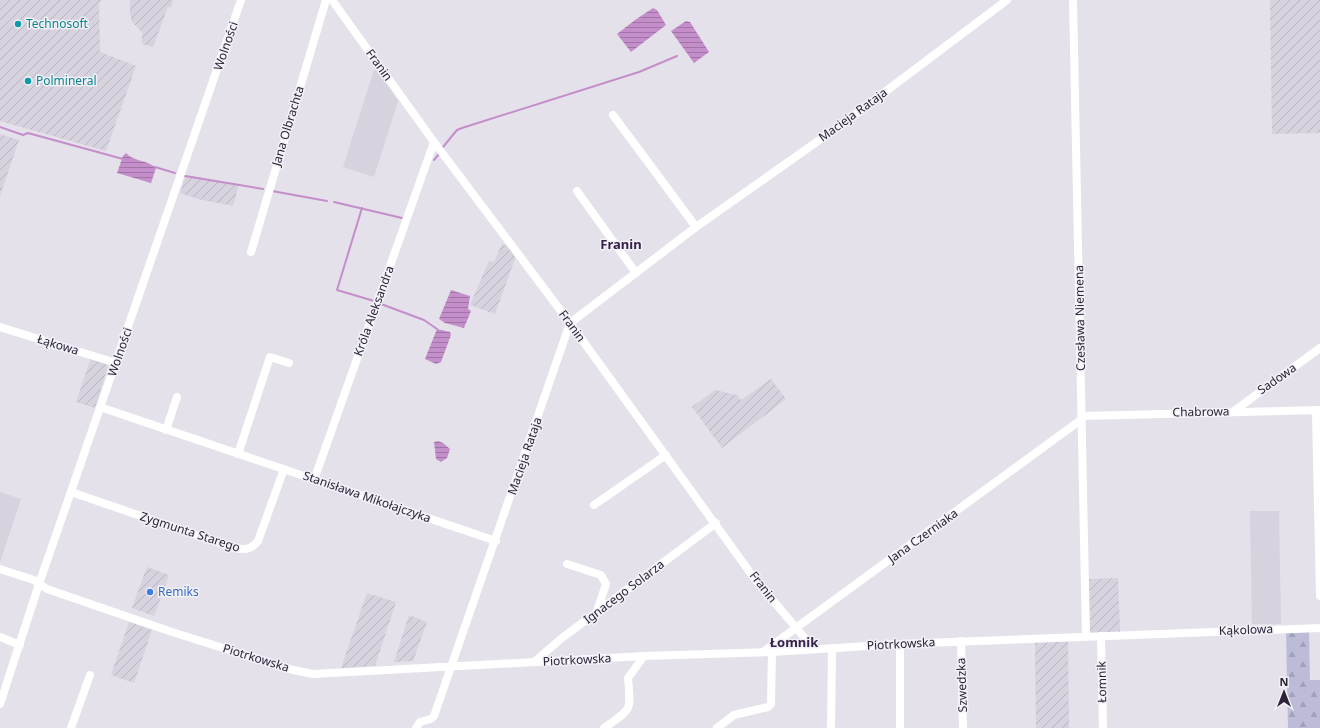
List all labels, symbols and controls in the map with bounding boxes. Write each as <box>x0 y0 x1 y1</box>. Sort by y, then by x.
place label: Technosoft <box>26 15 89 32</box>
marker: Technosoft <box>13 19 23 29</box>
street label: Wolności <box>209 19 242 73</box>
street label: Franin <box>362 45 397 84</box>
place label: Polmineral <box>36 72 97 89</box>
marker: Polmineral <box>23 76 33 86</box>
street label: Jana Olbrachta <box>267 84 308 169</box>
street label: Macieja Rataja <box>815 84 891 145</box>
district label: Franin <box>600 235 642 253</box>
street label: Króla Aleksandra <box>349 263 398 358</box>
street label: Czesława Niemena <box>1070 265 1089 371</box>
street label: Franin <box>555 306 590 345</box>
street label: Wolności <box>103 325 136 379</box>
street label: Łąkowa <box>35 330 81 359</box>
street label: Sadowa <box>1254 359 1300 398</box>
street label: Chabrowa <box>1172 403 1230 420</box>
street label: Macieja Rataja <box>503 415 546 497</box>
street label: Stanisława Mikołajczyka <box>301 467 433 526</box>
street label: Jana Czerniaka <box>883 504 961 567</box>
street label: Zygmunta Starego <box>138 507 242 556</box>
street label: Ignacego Solarza <box>580 556 668 628</box>
street label: Franin <box>746 567 781 606</box>
place label: Remiks <box>158 583 199 600</box>
marker: Remiks <box>145 587 155 597</box>
street label: Kąkolowa <box>1219 620 1273 639</box>
district label: Łomnik <box>770 633 819 651</box>
street label: Piotrkowska <box>866 633 936 654</box>
street label: Piotrkowska <box>221 639 291 676</box>
street label: Piotrkowska <box>542 649 612 670</box>
street label: Szwedzka <box>952 657 971 713</box>
street label: Łomnik <box>1093 660 1110 703</box>
north arrow <box>1264 672 1304 712</box>
text: N <box>1280 674 1288 689</box>

